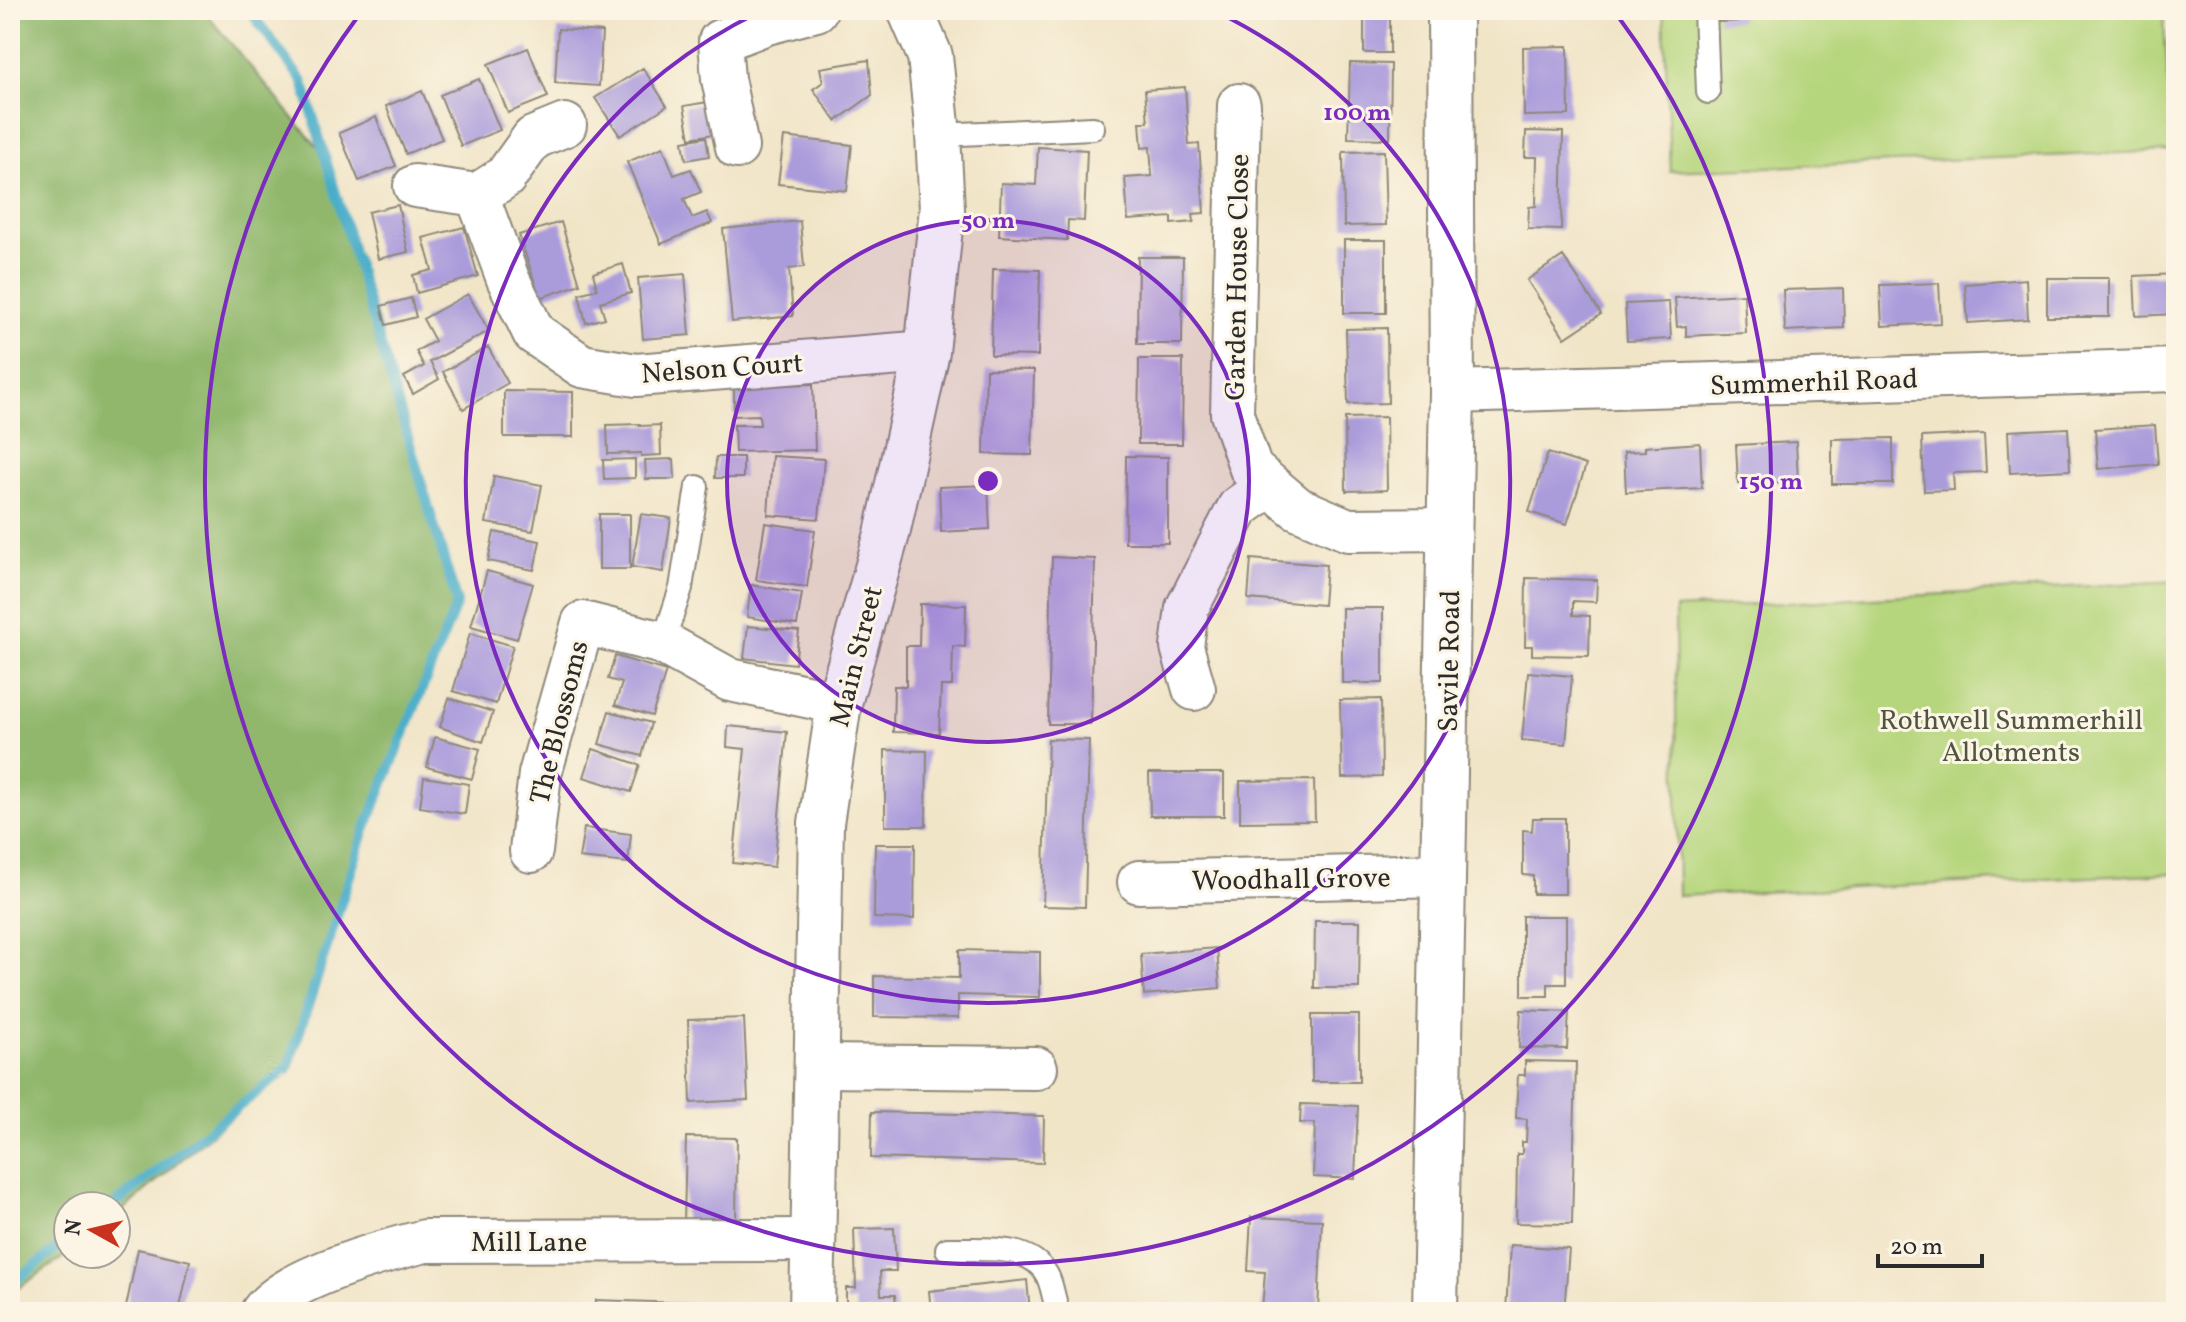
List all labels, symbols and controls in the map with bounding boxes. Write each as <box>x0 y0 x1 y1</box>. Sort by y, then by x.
text: 100 m <box>1323 97 1391 131</box>
street label: Garden House Close <box>1217 153 1260 401</box>
text: 50 m <box>961 205 1015 239</box>
street label: Nelson Court <box>640 344 804 395</box>
street label: Summerhil Road <box>1709 360 1919 407</box>
text: 150 m <box>1739 466 1803 500</box>
centre of rings <box>974 467 1002 495</box>
street label: Main Street <box>821 582 894 731</box>
street label: Savile Road <box>1430 590 1471 732</box>
street label: The Blossoms <box>521 637 600 809</box>
park label: Rothwell Summerhill Allotments <box>1879 702 2143 773</box>
street label: Woodhall Grove <box>1191 859 1391 902</box>
north arrow <box>52 1190 132 1270</box>
text: N <box>58 1217 91 1238</box>
scale bar <box>1878 1218 1982 1268</box>
street label: Mill Lane <box>471 1224 587 1263</box>
text: 20 m <box>1890 1231 1943 1265</box>

